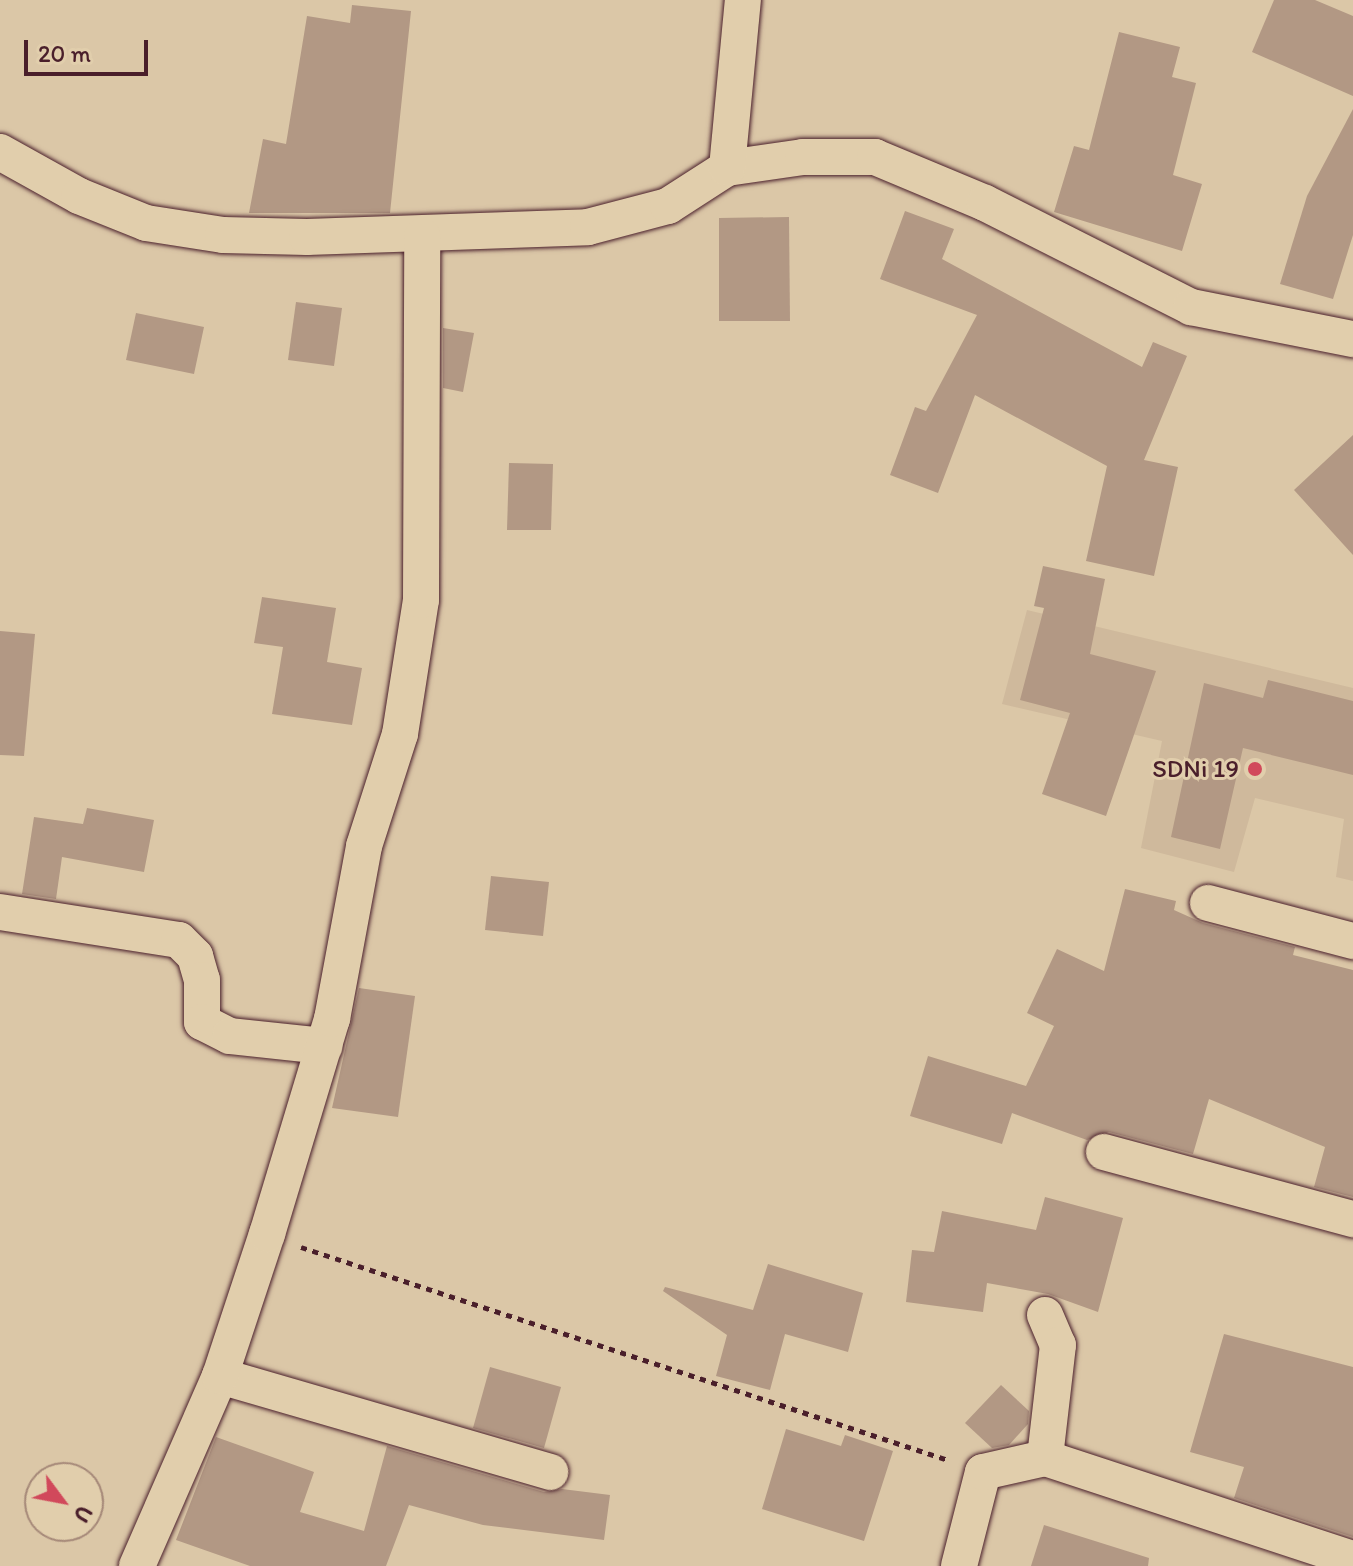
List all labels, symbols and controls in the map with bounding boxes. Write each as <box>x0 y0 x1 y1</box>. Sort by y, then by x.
scale bar <box>28 24 152 74</box>
text: 20 m <box>38 39 91 68</box>
place label: SDNi 19 <box>1152 753 1239 785</box>
marker: SDNi 19 <box>1246 760 1264 778</box>
north arrow <box>24 1462 104 1542</box>
text: U <box>68 1501 98 1527</box>

